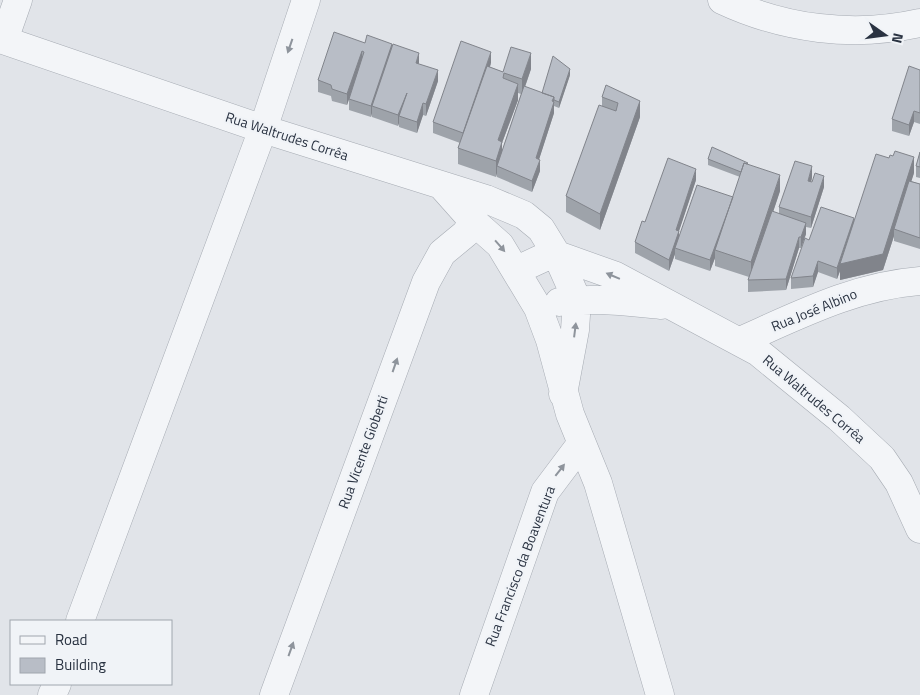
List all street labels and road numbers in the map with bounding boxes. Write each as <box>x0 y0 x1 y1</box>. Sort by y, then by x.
street label: Rua Waltrudes Corrêa <box>223 106 351 165</box>
street label: Rua José Albino <box>768 283 860 336</box>
street label: Rua Waltrudes Corrêa <box>758 349 870 448</box>
street label: Rua Vicente Gioberti <box>332 392 393 511</box>
street label: Rua Francisco da Boaventura <box>479 482 560 649</box>

